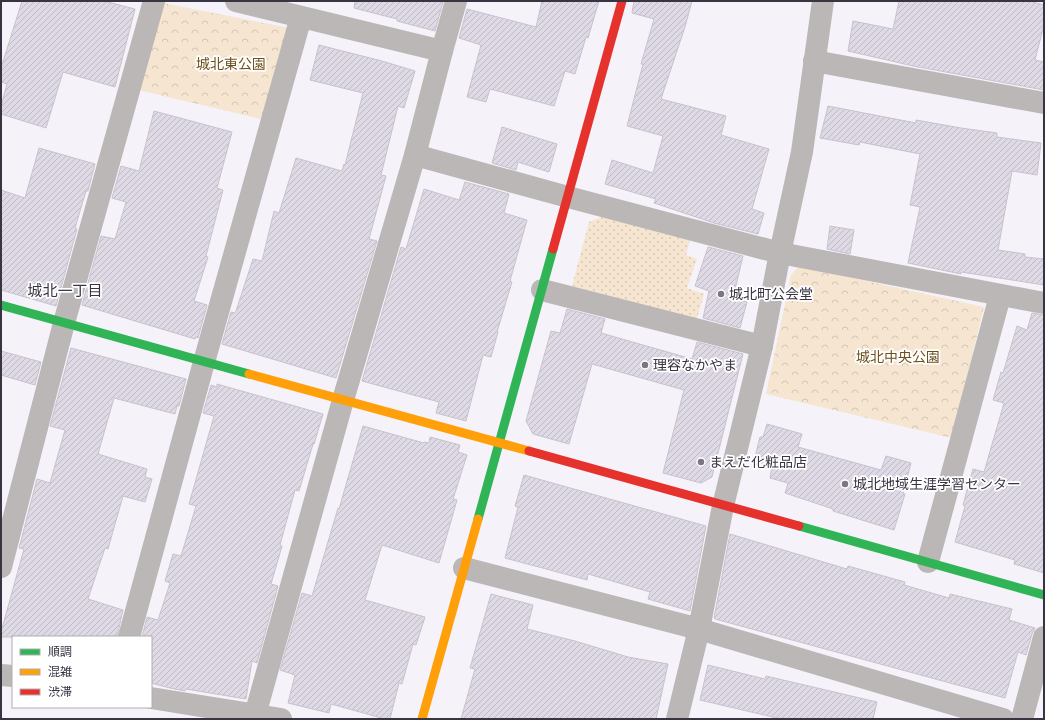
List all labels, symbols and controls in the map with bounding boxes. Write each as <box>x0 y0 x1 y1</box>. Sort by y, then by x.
park label: 城北東公園 <box>196 56 266 73</box>
district label: 城北一丁目 <box>27 282 103 300</box>
place label: 城北町公会堂 <box>729 286 813 303</box>
marker: 城北町公会堂 <box>716 289 726 299</box>
park label: 城北中央公園 <box>856 349 940 366</box>
place label: 理容なかやま <box>653 357 737 374</box>
marker: 理容なかやま <box>640 360 650 370</box>
place label: まえだ化粧品店 <box>709 454 807 471</box>
marker: まえだ化粧品店 <box>696 457 706 467</box>
place label: 城北地域生涯学習センター <box>853 476 1021 493</box>
marker: 城北地域生涯学習センター <box>840 479 850 489</box>
legend <box>12 636 152 708</box>
text: 順調 <box>48 645 72 659</box>
text: 混雑 <box>48 665 72 679</box>
text: 渋滞 <box>48 685 72 699</box>

